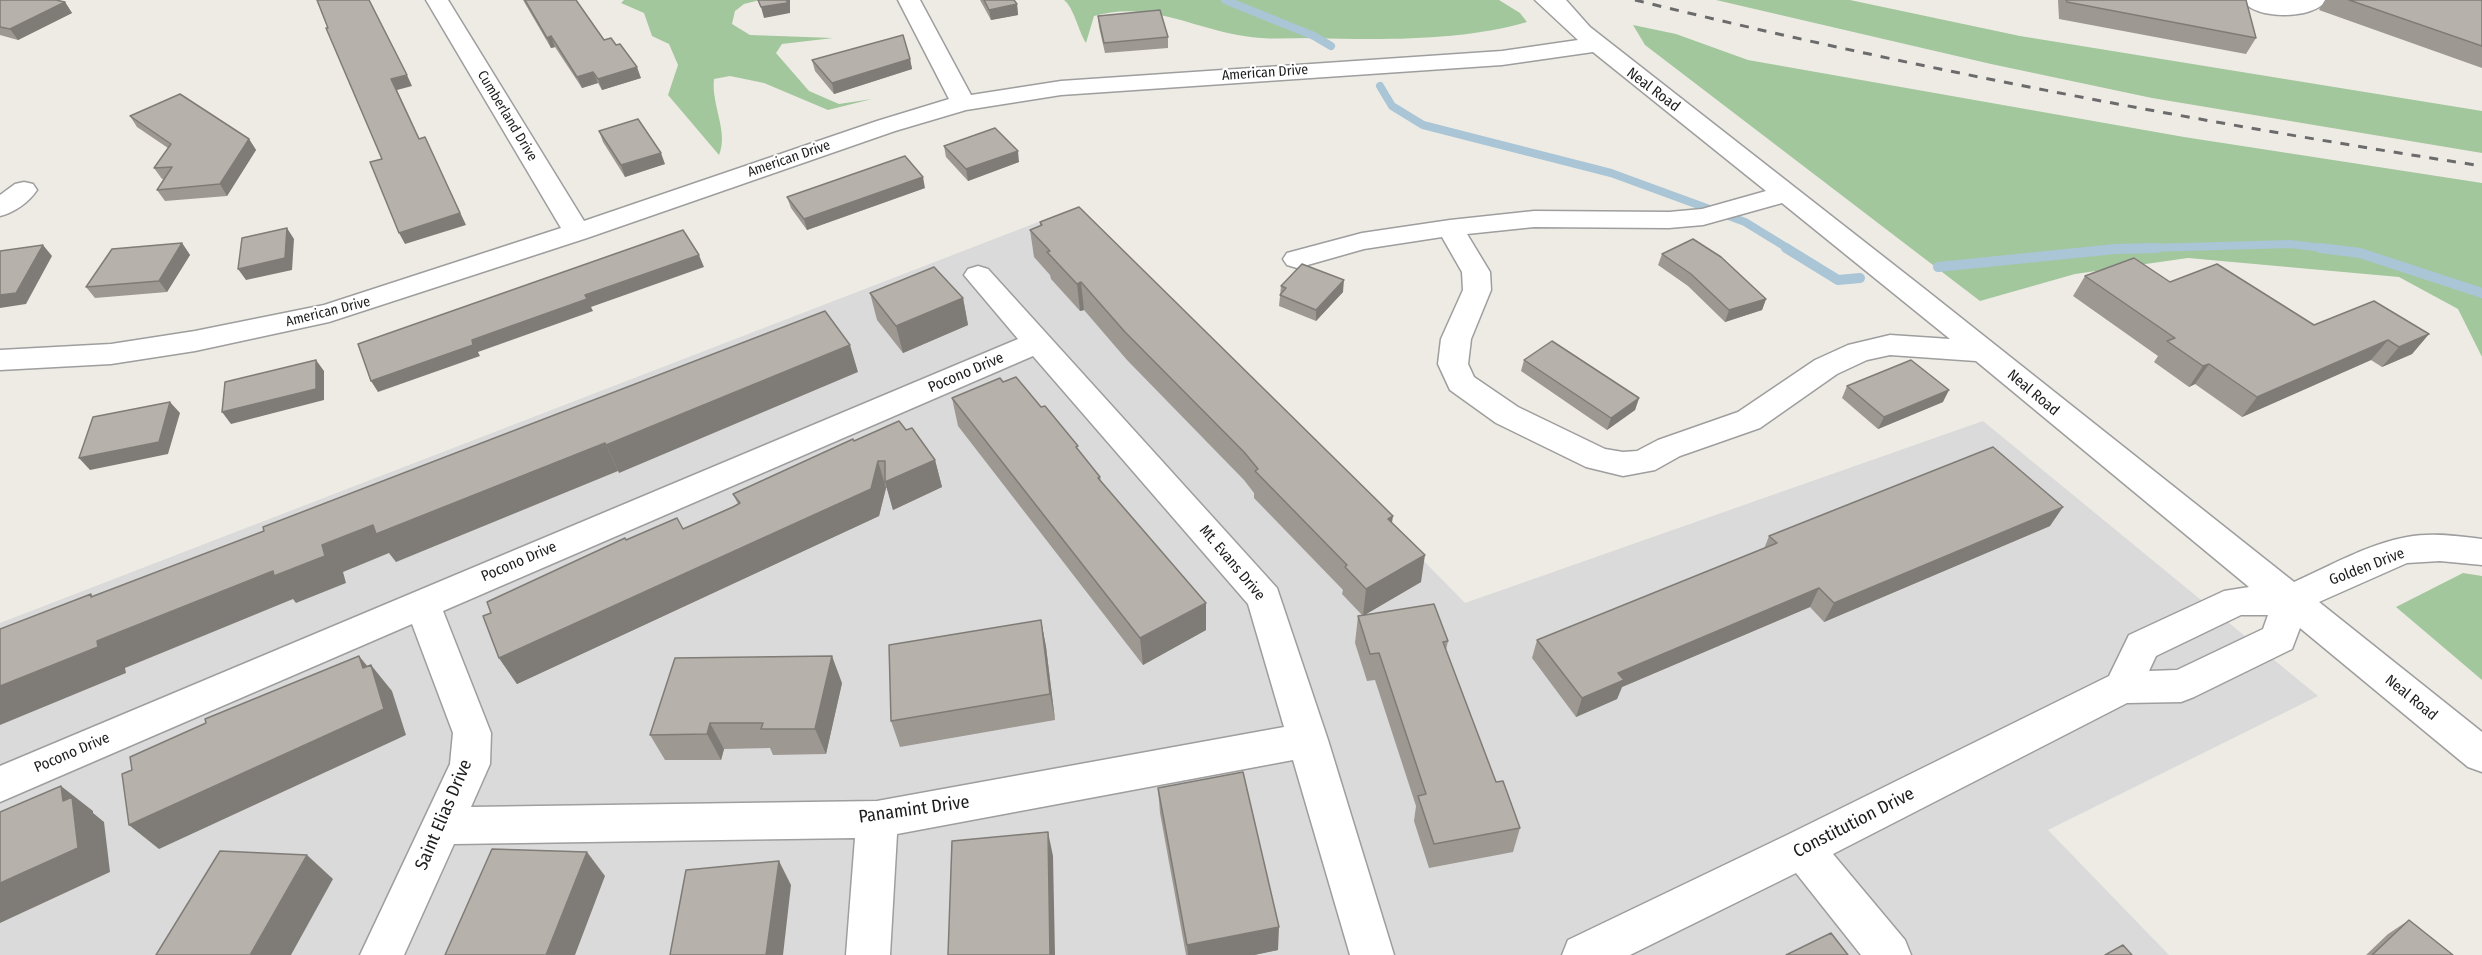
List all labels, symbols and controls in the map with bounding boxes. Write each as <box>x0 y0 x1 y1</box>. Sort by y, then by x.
street label: American Drive <box>1221 62 1309 84</box>
street label: Neal Road <box>1623 64 1683 116</box>
street label: Cumberland Drive <box>473 68 541 164</box>
street label: American Drive <box>745 137 833 181</box>
street label: American Drive <box>284 293 372 331</box>
street label: Pocono Drive <box>925 349 1007 397</box>
street label: Neal Road <box>2003 366 2063 420</box>
street label: Mt. Evans Drive <box>1195 522 1269 604</box>
street label: Pocono Drive <box>478 538 560 586</box>
street label: Golden Drive <box>2327 544 2407 590</box>
street label: Neal Road <box>2381 671 2441 725</box>
street label: Pocono Drive <box>31 729 113 777</box>
street label: Saint Elias Drive <box>411 756 477 874</box>
street label: Constitution Drive <box>1790 783 1918 863</box>
street label: Panamint Drive <box>857 792 971 828</box>

